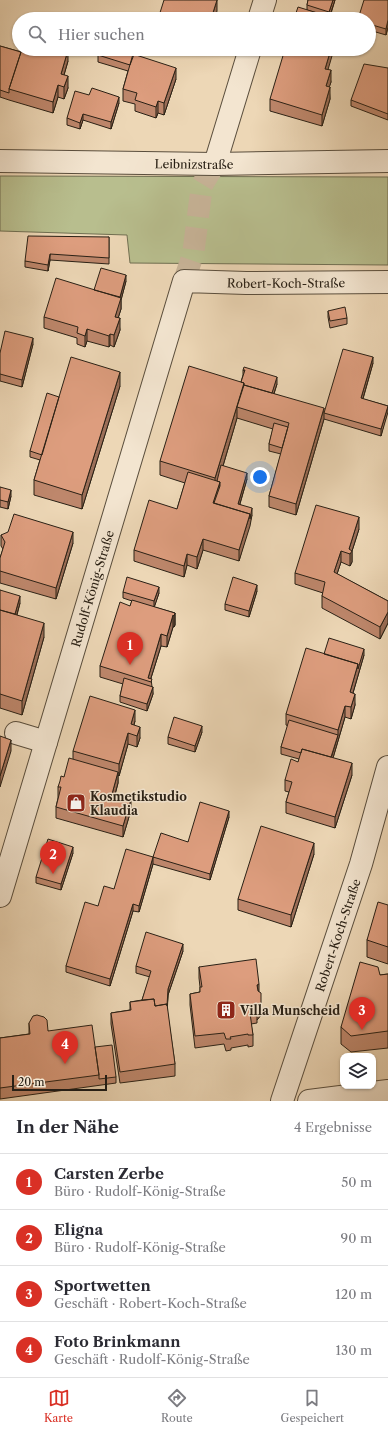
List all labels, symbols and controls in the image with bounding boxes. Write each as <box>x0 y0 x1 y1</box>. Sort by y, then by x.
search box <box>12 12 376 56</box>
icon: search <box>26 23 48 45</box>
text: Hier suchen <box>58 25 145 44</box>
street label: Leibnizstraße <box>155 156 234 172</box>
street label: Robert-Koch-Straße <box>227 275 345 291</box>
your location <box>250 467 270 487</box>
street label: Rudolf-König-Straße <box>67 528 117 649</box>
pin: 1 <box>117 632 143 665</box>
place label: Kosmetikstudio Klaudia <box>90 789 187 818</box>
shop icon: Kosmetikstudio Klaudia <box>65 792 87 814</box>
pin: 2 <box>40 841 66 874</box>
street label: Robert-Koch-Straße <box>312 876 363 993</box>
pin: 3 <box>349 997 375 1030</box>
building icon: Villa Munscheid <box>215 999 237 1021</box>
place label: Villa Munscheid <box>239 1003 340 1018</box>
pin: 4 <box>52 1031 78 1064</box>
map controls <box>340 1053 376 1089</box>
button: layers <box>340 1053 376 1089</box>
scale bar <box>12 1073 107 1092</box>
text: 20 m <box>18 1075 44 1089</box>
text: In der Nähe <box>16 1117 119 1137</box>
text: 4 Ergebnisse <box>294 1119 372 1135</box>
text: Carsten Zerbe <box>54 1164 164 1183</box>
text: 1 <box>26 1174 32 1190</box>
text: 50 m <box>341 1174 372 1190</box>
text: Büro · Rudolf-König-Straße <box>54 1183 226 1199</box>
text: Eligna <box>54 1220 103 1239</box>
text: 2 <box>25 1230 33 1246</box>
text: 90 m <box>341 1230 372 1246</box>
text: Büro · Rudolf-König-Straße <box>54 1239 226 1255</box>
text: Sportwetten <box>54 1276 151 1295</box>
text: 3 <box>25 1286 33 1302</box>
text: 120 m <box>335 1286 372 1302</box>
text: Geschäft · Robert-Koch-Straße <box>54 1295 247 1311</box>
text: Foto Brinkmann <box>54 1332 181 1351</box>
text: 4 <box>25 1342 33 1358</box>
text: 130 m <box>336 1342 372 1358</box>
text: Geschäft · Rudolf-König-Straße <box>54 1351 250 1367</box>
tab: Karte <box>44 1387 73 1425</box>
tab: Route <box>161 1387 193 1425</box>
tab: Gespeichert <box>281 1387 344 1425</box>

